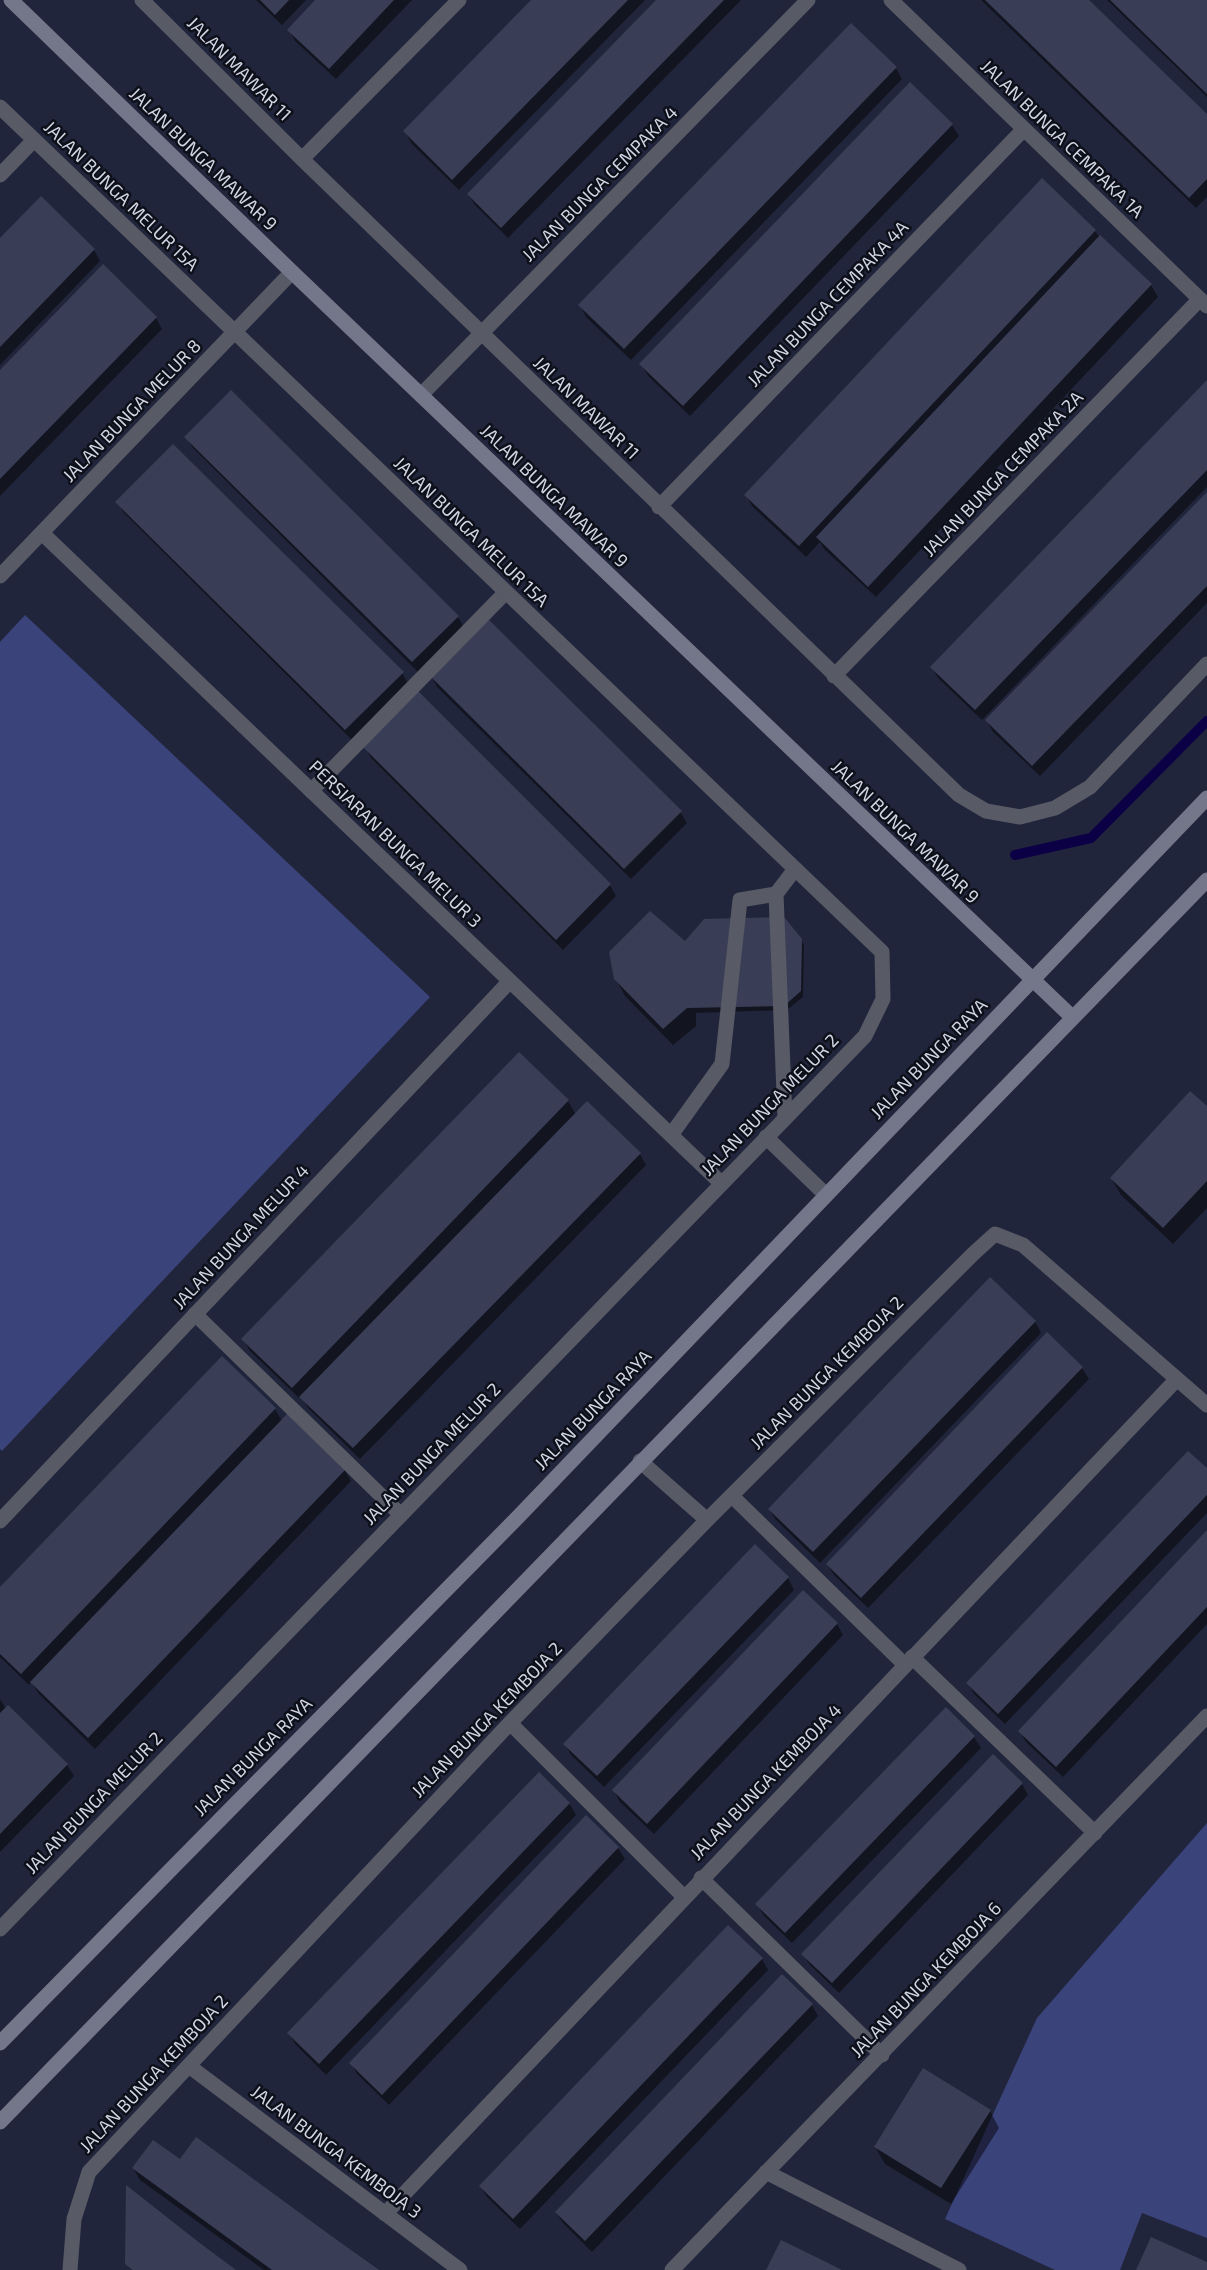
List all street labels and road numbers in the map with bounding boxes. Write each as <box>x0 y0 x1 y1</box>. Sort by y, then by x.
street label: JALAN MAWAR 11 <box>182 12 296 126</box>
street label: JALAN BUNGA CEMPAKA 1A <box>976 55 1148 223</box>
street label: JALAN BUNGA MAWAR 9 <box>125 83 281 235</box>
street label: JALAN BUNGA CEMPAKA 4 <box>518 102 682 266</box>
street label: JALAN BUNGA MELUR 15A <box>39 116 203 276</box>
street label: JALAN BUNGA CEMPAKA 4A <box>743 217 913 391</box>
street label: JALAN BUNGA MELUR 8 <box>58 335 206 487</box>
street label: JALAN MAWAR 11 <box>529 352 643 464</box>
street label: JALAN BUNGA CEMPAKA 2A <box>918 387 1088 561</box>
street label: JALAN BUNGA MAWAR 9 <box>476 420 632 572</box>
street label: JALAN BUNGA MELUR 15A <box>389 452 553 612</box>
street label: PERSIARAN BUNGA MELUR 3 <box>304 756 486 932</box>
street label: JALAN BUNGA MAWAR 9 <box>827 756 983 908</box>
street label: JALAN BUNGA RAYA <box>866 994 992 1124</box>
street label: JALAN BUNGA MELUR 2 <box>697 1030 843 1180</box>
street label: JALAN BUNGA MELUR 4 <box>168 1160 314 1314</box>
street label: JALAN BUNGA KEMBOJA 2 <box>746 1292 908 1454</box>
street label: JALAN BUNGA RAYA <box>530 1345 656 1475</box>
street label: JALAN BUNGA MELUR 2 <box>359 1379 505 1529</box>
street label: JALAN BUNGA KEMBOJA 2 <box>407 1638 567 1802</box>
street label: JALAN BUNGA RAYA <box>189 1693 317 1821</box>
street label: JALAN BUNGA KEMBOJA 4 <box>686 1700 846 1864</box>
street label: JALAN BUNGA MELUR 2 <box>21 1728 167 1878</box>
street label: JALAN BUNGA KEMBOJA 6 <box>846 1898 1006 2062</box>
street label: JALAN BUNGA KEMBOJA 2 <box>75 1991 233 2157</box>
street label: JALAN BUNGA KEMBOJA 3 <box>247 2081 425 2223</box>

